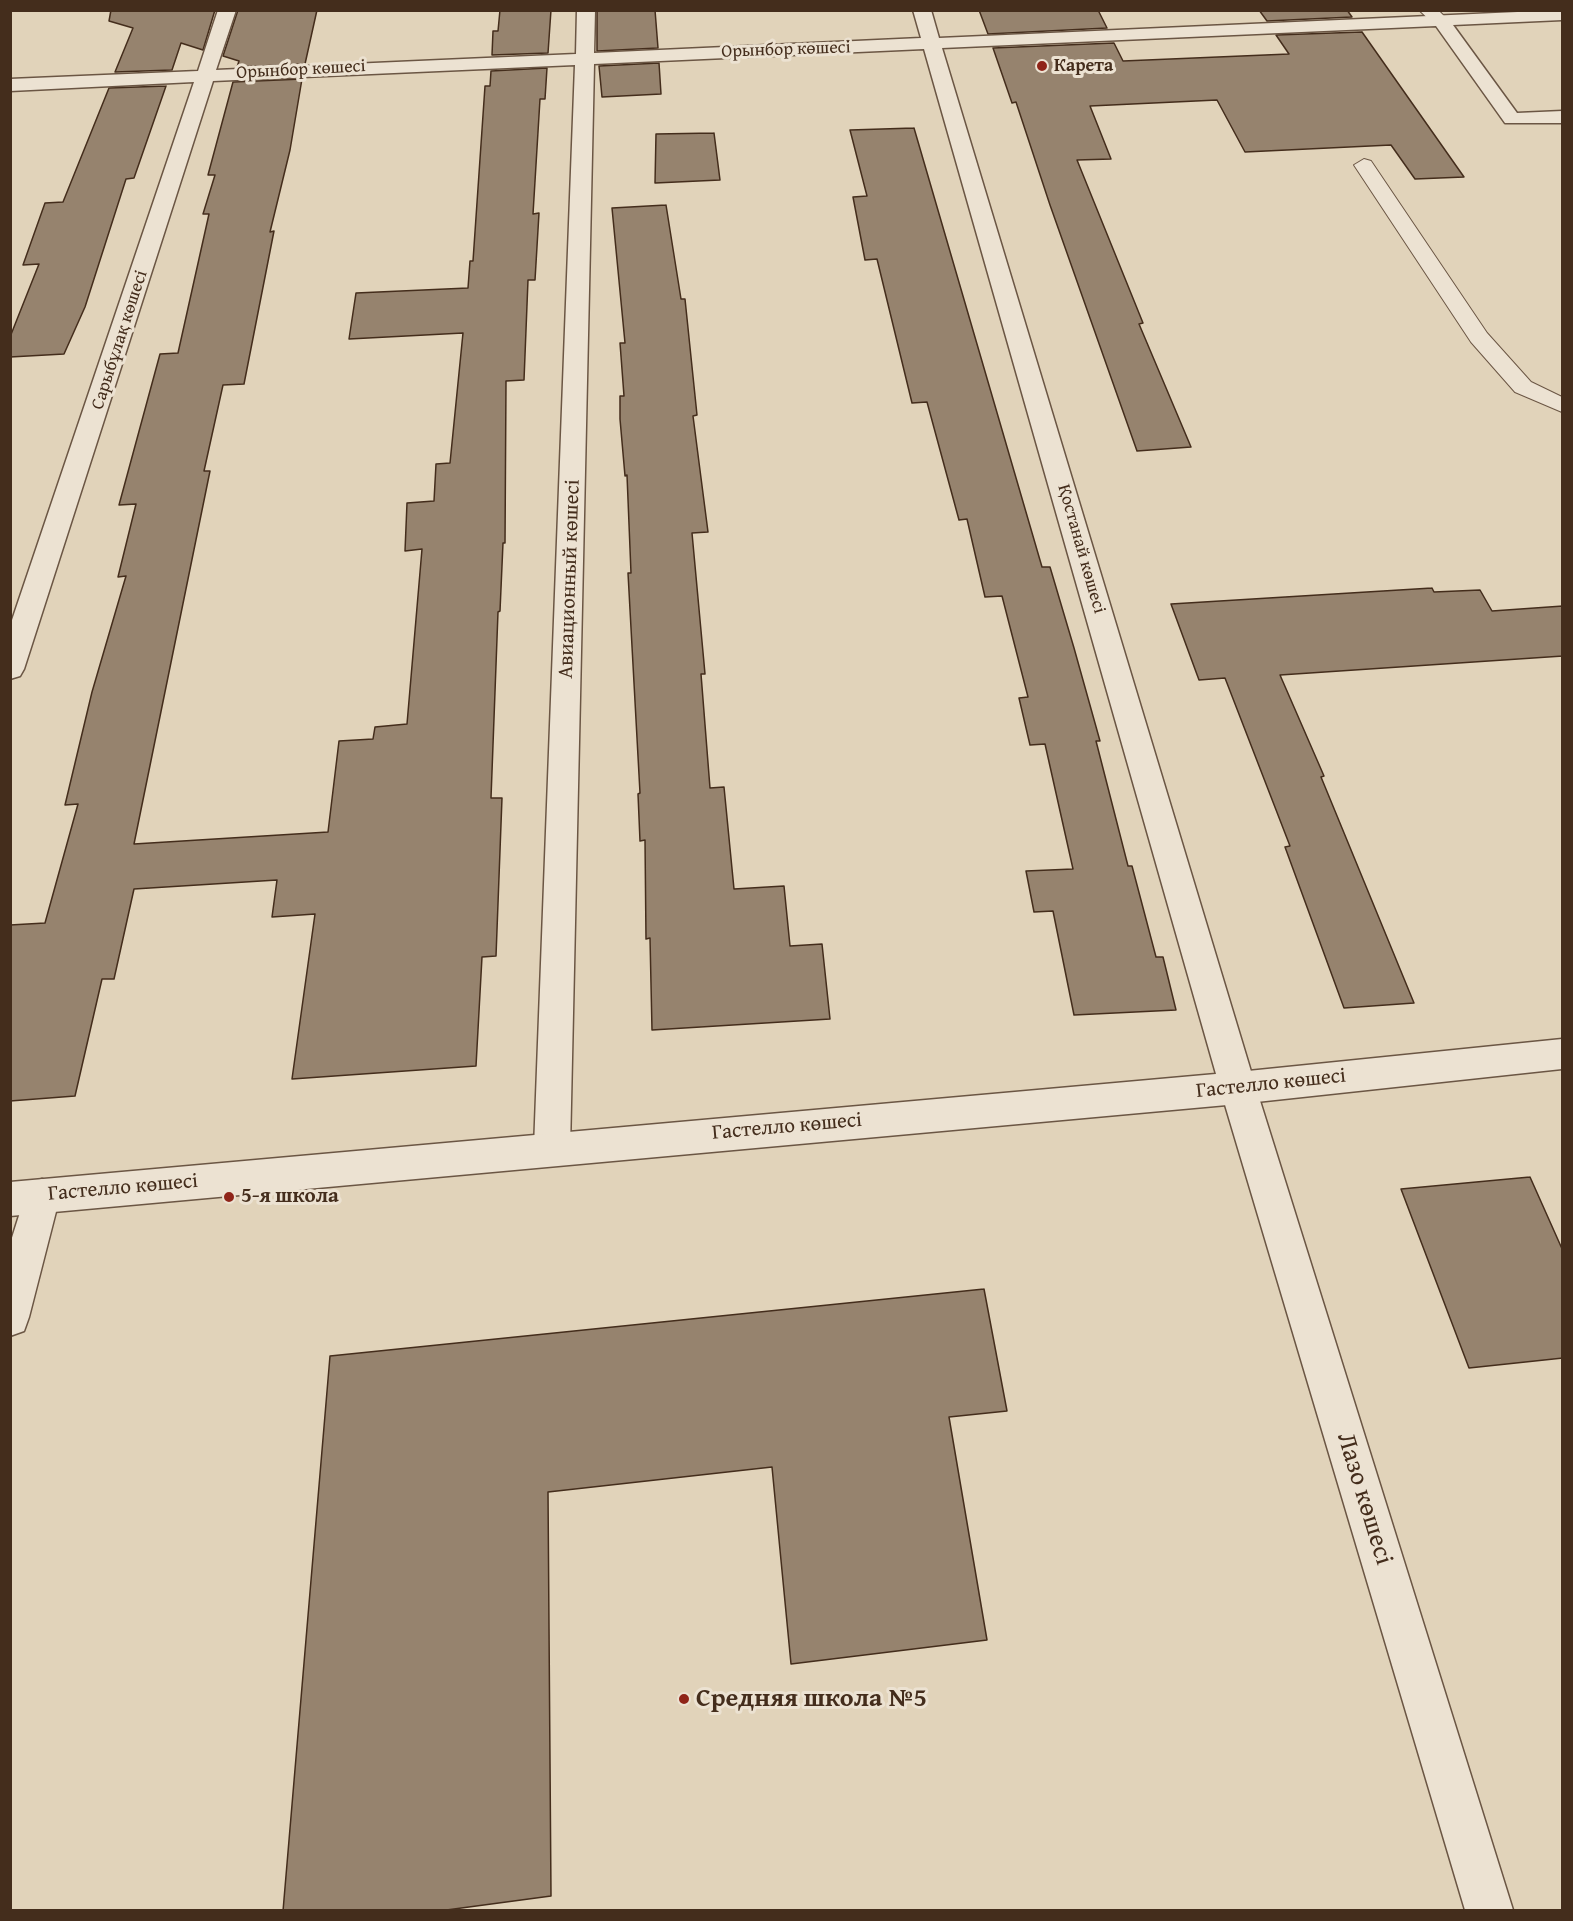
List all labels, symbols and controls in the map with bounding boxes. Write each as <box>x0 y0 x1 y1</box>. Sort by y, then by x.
street label: Орынбор көшесі <box>721 37 851 63</box>
place label: Карета <box>1054 55 1113 77</box>
street label: Орынбор көшесі <box>236 56 366 84</box>
marker: Карета <box>1035 59 1049 73</box>
street label: Сарыбұлақ көшесі <box>87 268 153 412</box>
street label: Авиационный көшесі <box>554 479 586 679</box>
street label: Қостанай көшесі <box>1052 482 1110 616</box>
street label: Гастелло көшесі <box>1195 1064 1347 1104</box>
street label: Гастелло көшесі <box>711 1108 863 1146</box>
street label: Гастелло көшесі <box>47 1169 199 1207</box>
place label: 5-я школа <box>241 1184 339 1210</box>
marker: 5-я школа <box>222 1190 236 1204</box>
street label: Лазо көшесі <box>1329 1429 1399 1569</box>
place label: Средняя школа №5 <box>696 1683 927 1715</box>
marker: Средняя школа №5 <box>677 1692 691 1706</box>

